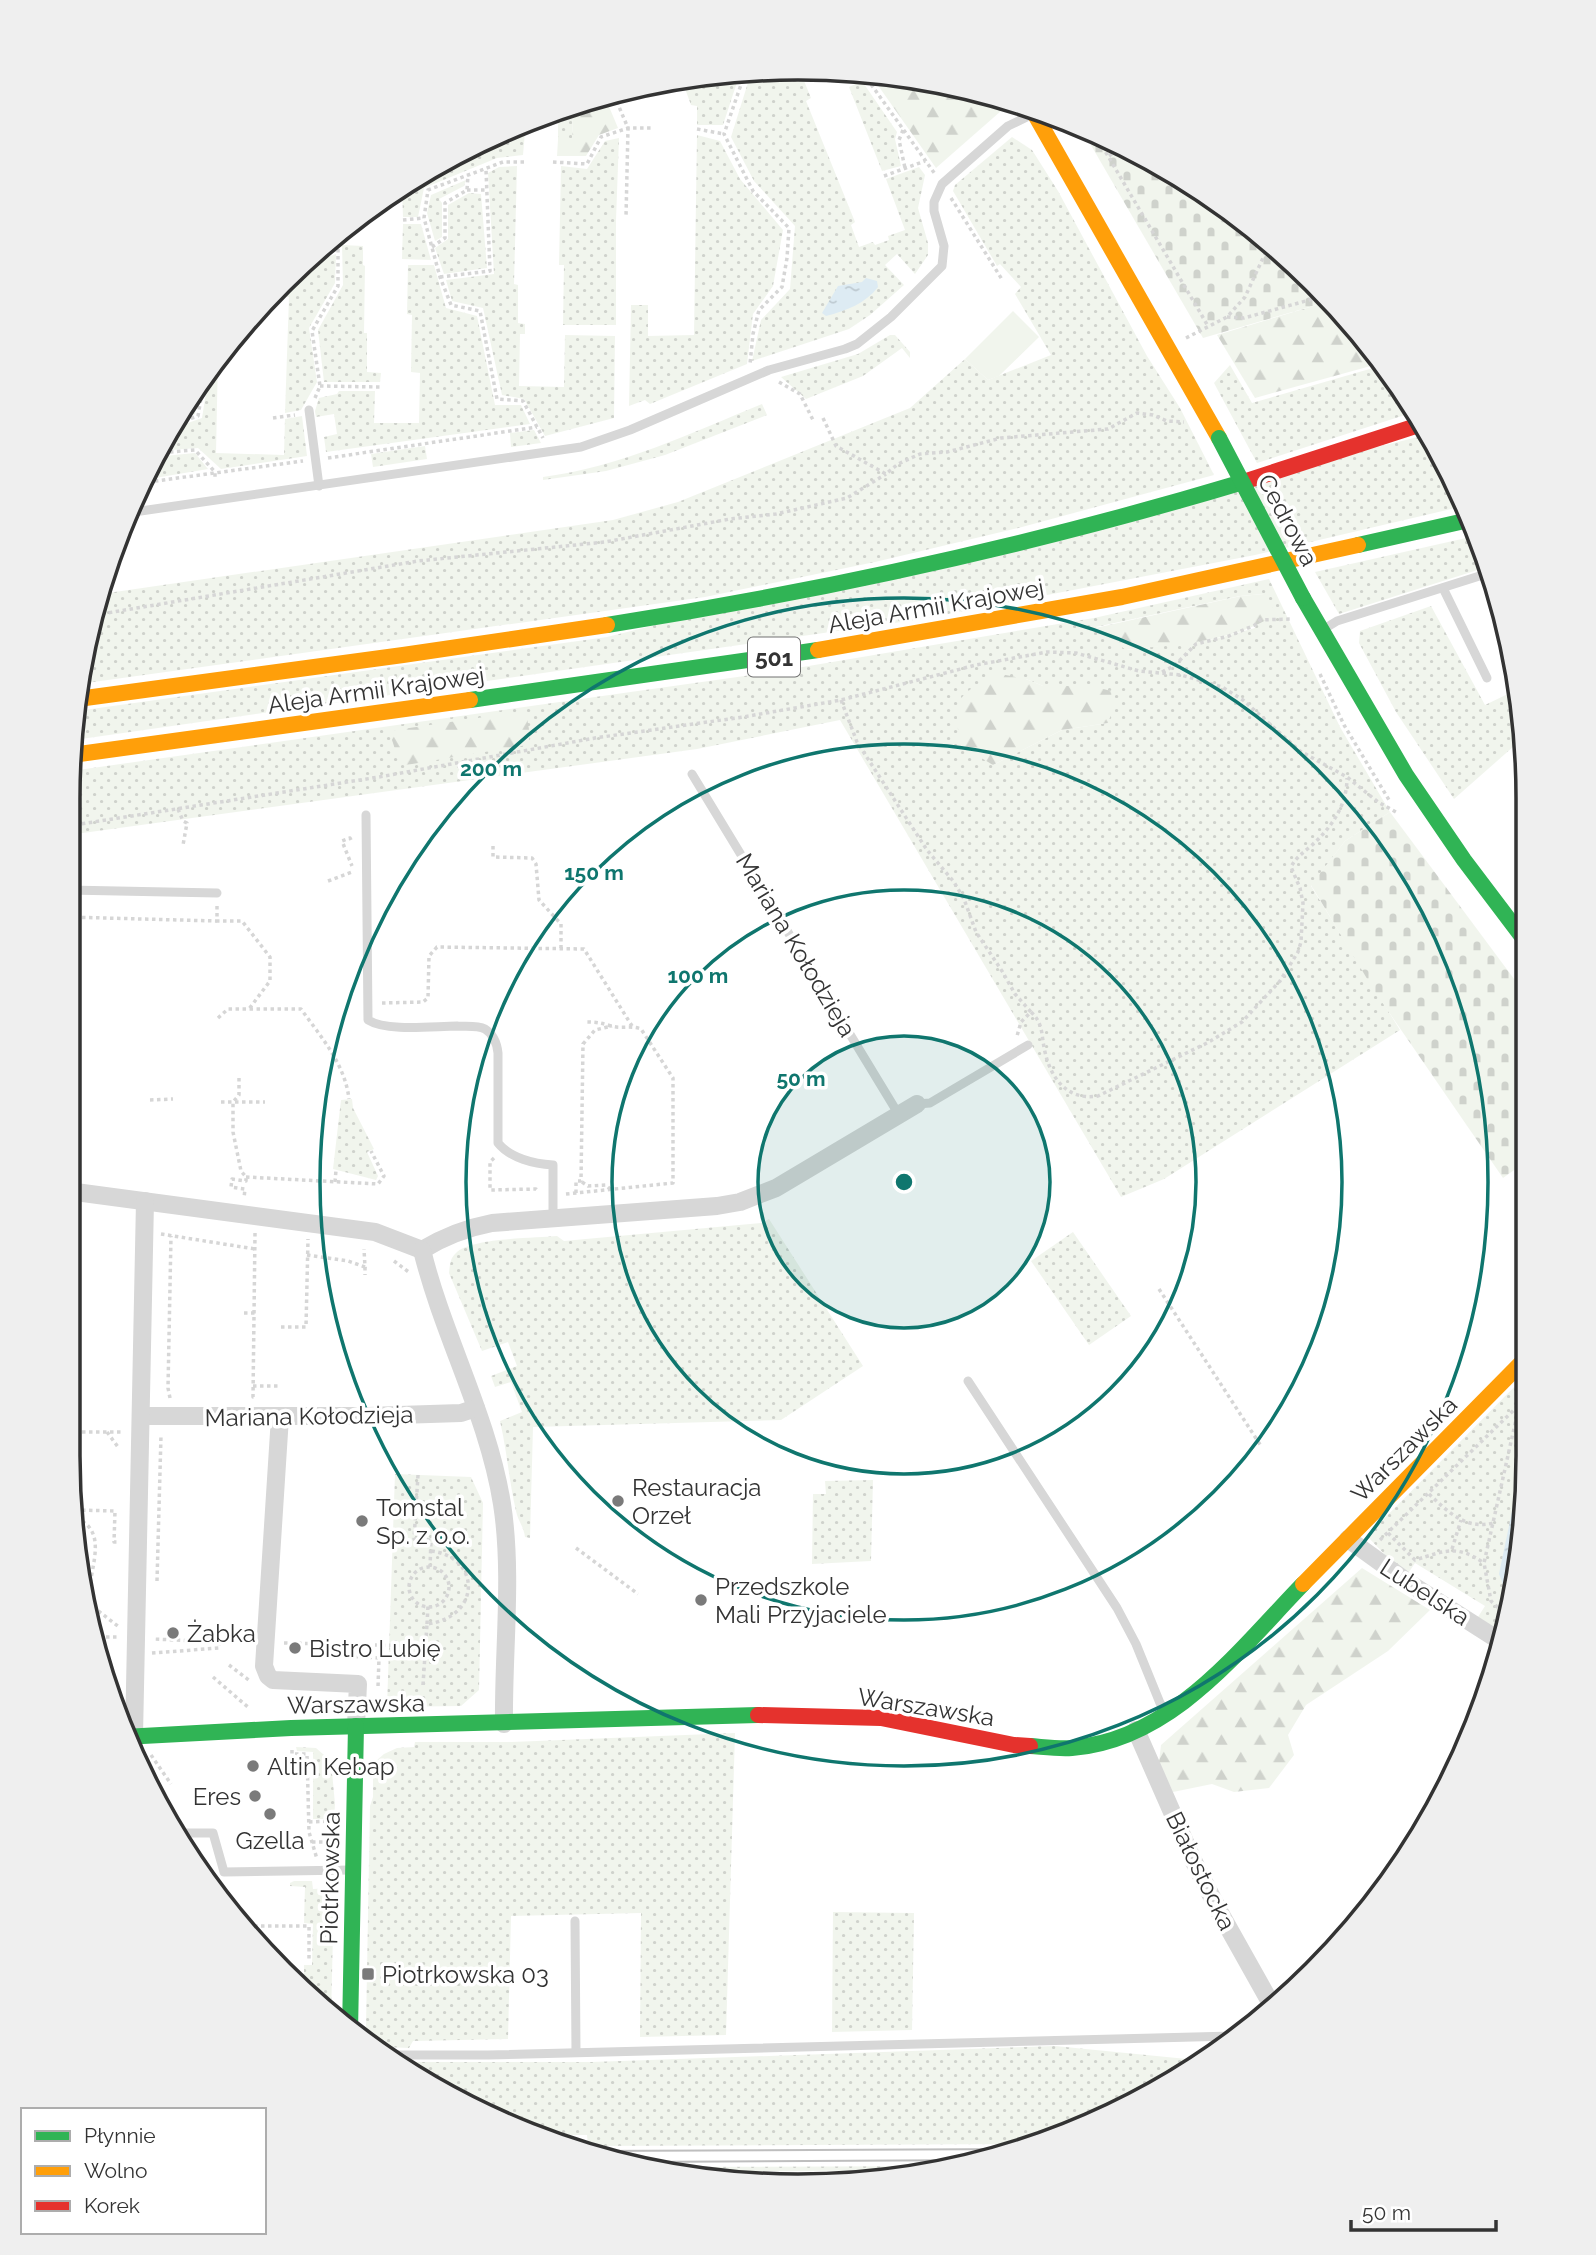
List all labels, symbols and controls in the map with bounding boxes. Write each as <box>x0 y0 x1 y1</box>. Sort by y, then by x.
street label: Cedrowa <box>1252 469 1324 571</box>
street label: Aleja Armii Krajowej <box>826 573 1046 639</box>
road number: 501 <box>748 638 800 677</box>
street label: Aleja Armii Krajowej <box>266 660 486 720</box>
text: 200 m <box>460 756 522 781</box>
street label: Mariana Kołodzieja <box>730 848 862 1042</box>
text: 150 m <box>564 860 624 885</box>
text: 100 m <box>668 963 728 988</box>
text: 50 m <box>776 1066 826 1091</box>
centre of rings <box>892 1170 916 1194</box>
street label: Warszawska <box>1345 1390 1463 1508</box>
street label: Mariana Kołodzieja <box>204 1400 414 1432</box>
place label: Restauracja Orzeł <box>632 1473 761 1530</box>
place label: Tomstal Sp. z o.o. <box>376 1493 470 1550</box>
marker: Restauracja Orzeł <box>610 1493 626 1509</box>
marker: Tomstal Sp. z o.o. <box>354 1513 370 1529</box>
street label: Lubelska <box>1375 1552 1475 1632</box>
place label: Przedszkole Mali Przyjaciele <box>715 1572 887 1629</box>
marker: Przedszkole Mali Przyjaciele <box>693 1592 709 1608</box>
place label: Żabka <box>187 1619 256 1648</box>
marker: Żabka <box>165 1625 181 1641</box>
place label: Bistro Lubię <box>309 1634 441 1663</box>
marker: Bistro Lubię <box>287 1640 303 1656</box>
street label: Warszawska <box>856 1682 996 1732</box>
street label: Warszawska <box>287 1688 425 1720</box>
place label: Altin Kebap <box>267 1752 395 1781</box>
marker: Altin Kebap <box>245 1758 261 1774</box>
place label: Eres <box>193 1782 241 1811</box>
marker: Eres <box>247 1788 263 1804</box>
marker: Gzella <box>262 1806 278 1822</box>
street label: Białostocka <box>1160 1807 1242 1935</box>
street label: Piotrkowska <box>314 1811 346 1945</box>
place label: Gzella <box>236 1826 304 1855</box>
place label: Piotrkowska 03 <box>382 1960 549 1989</box>
marker: Piotrkowska 03 <box>360 1966 376 1982</box>
legend <box>21 2108 266 2234</box>
text: Płynnie <box>84 2123 156 2148</box>
text: Wolno <box>84 2158 148 2183</box>
scale bar <box>1351 2188 1496 2232</box>
text: Korek <box>84 2193 140 2218</box>
text: 50 m <box>1362 2200 1411 2225</box>

